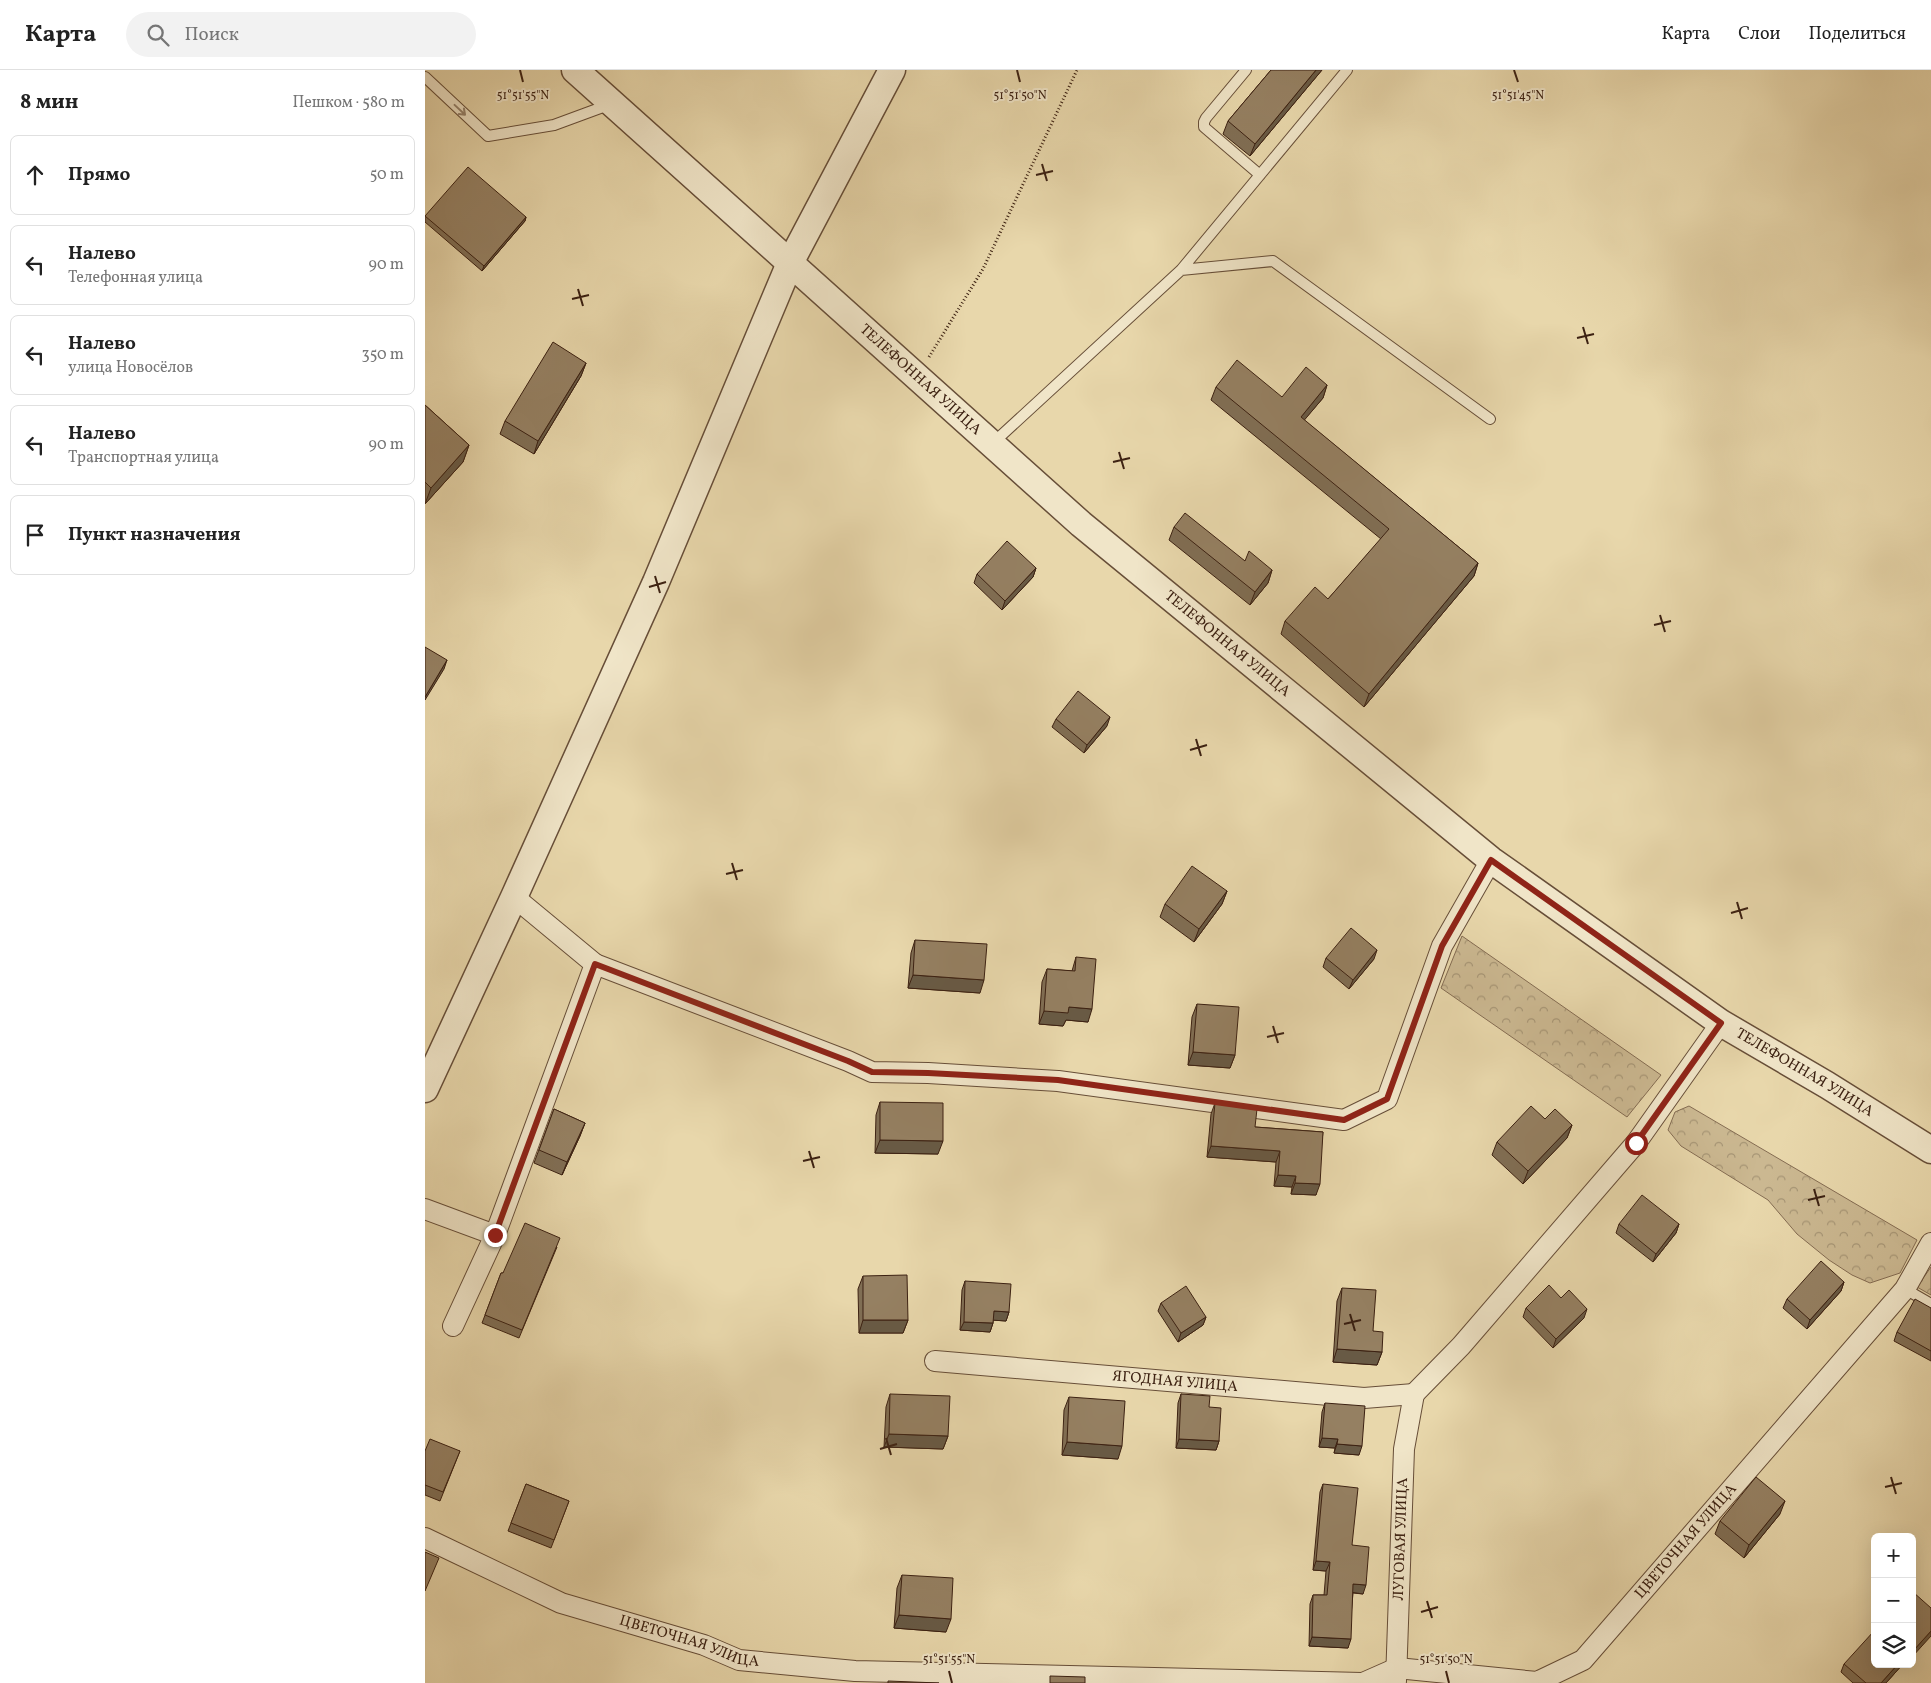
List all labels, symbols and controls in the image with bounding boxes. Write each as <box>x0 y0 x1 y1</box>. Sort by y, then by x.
search box <box>126 12 476 57</box>
text: Карта <box>25 18 96 52</box>
icon: search <box>144 21 172 49</box>
text: Поиск <box>184 22 239 48</box>
text: Карта <box>1662 22 1710 47</box>
text: Слои <box>1738 22 1780 47</box>
text: Поделиться <box>1808 22 1906 47</box>
text: 8 мин <box>20 88 79 117</box>
text: 51°51'55"N <box>497 88 549 104</box>
text: 51°51'50"N <box>993 88 1047 104</box>
text: 51°51'45"N <box>1492 88 1544 104</box>
text: Пешком · 580 m <box>292 92 405 114</box>
one-way arrow <box>454 104 467 116</box>
icon: ahead <box>21 161 49 189</box>
text: Прямо <box>68 162 130 188</box>
text: 50 m <box>370 164 404 186</box>
text: Налево <box>68 241 136 267</box>
icon: left <box>21 251 49 279</box>
text: 90 m <box>368 254 404 276</box>
text: Телефонная улица <box>68 267 203 289</box>
street label: ТЕЛЕФОННАЯ УЛИЦА <box>855 320 986 441</box>
text: Налево <box>68 331 136 357</box>
icon: left <box>21 341 49 369</box>
text: 350 m <box>361 344 404 366</box>
text: улица Новосёлов <box>68 357 193 379</box>
text: Налево <box>68 421 136 447</box>
icon: left <box>21 431 49 459</box>
text: 90 m <box>368 434 404 456</box>
text: Транспортная улица <box>68 447 219 469</box>
icon: arrive <box>21 521 49 549</box>
text: Пункт назначения <box>68 522 241 548</box>
street label: ТЕЛЕФОННАЯ УЛИЦА <box>1160 586 1295 702</box>
street label: ТЕЛЕФОННАЯ УЛИЦА <box>1732 1023 1878 1122</box>
route start <box>1625 1132 1648 1155</box>
route end <box>484 1224 507 1247</box>
street label: ЯГОДНАЯ УЛИЦА <box>1112 1366 1239 1398</box>
street label: ЛУГОВАЯ УЛИЦА <box>1388 1477 1414 1601</box>
street label: ЦВЕТОЧНАЯ УЛИЦА <box>1630 1479 1742 1603</box>
map controls <box>1871 1533 1916 1668</box>
button: + <box>1871 1533 1916 1578</box>
button: − <box>1871 1578 1916 1623</box>
street label: ЦВЕТОЧНАЯ УЛИЦА <box>617 1610 761 1672</box>
button: layers <box>1871 1623 1916 1668</box>
text: 51°51'55"N <box>923 1652 975 1668</box>
text: 51°51'50"N <box>1419 1652 1473 1668</box>

